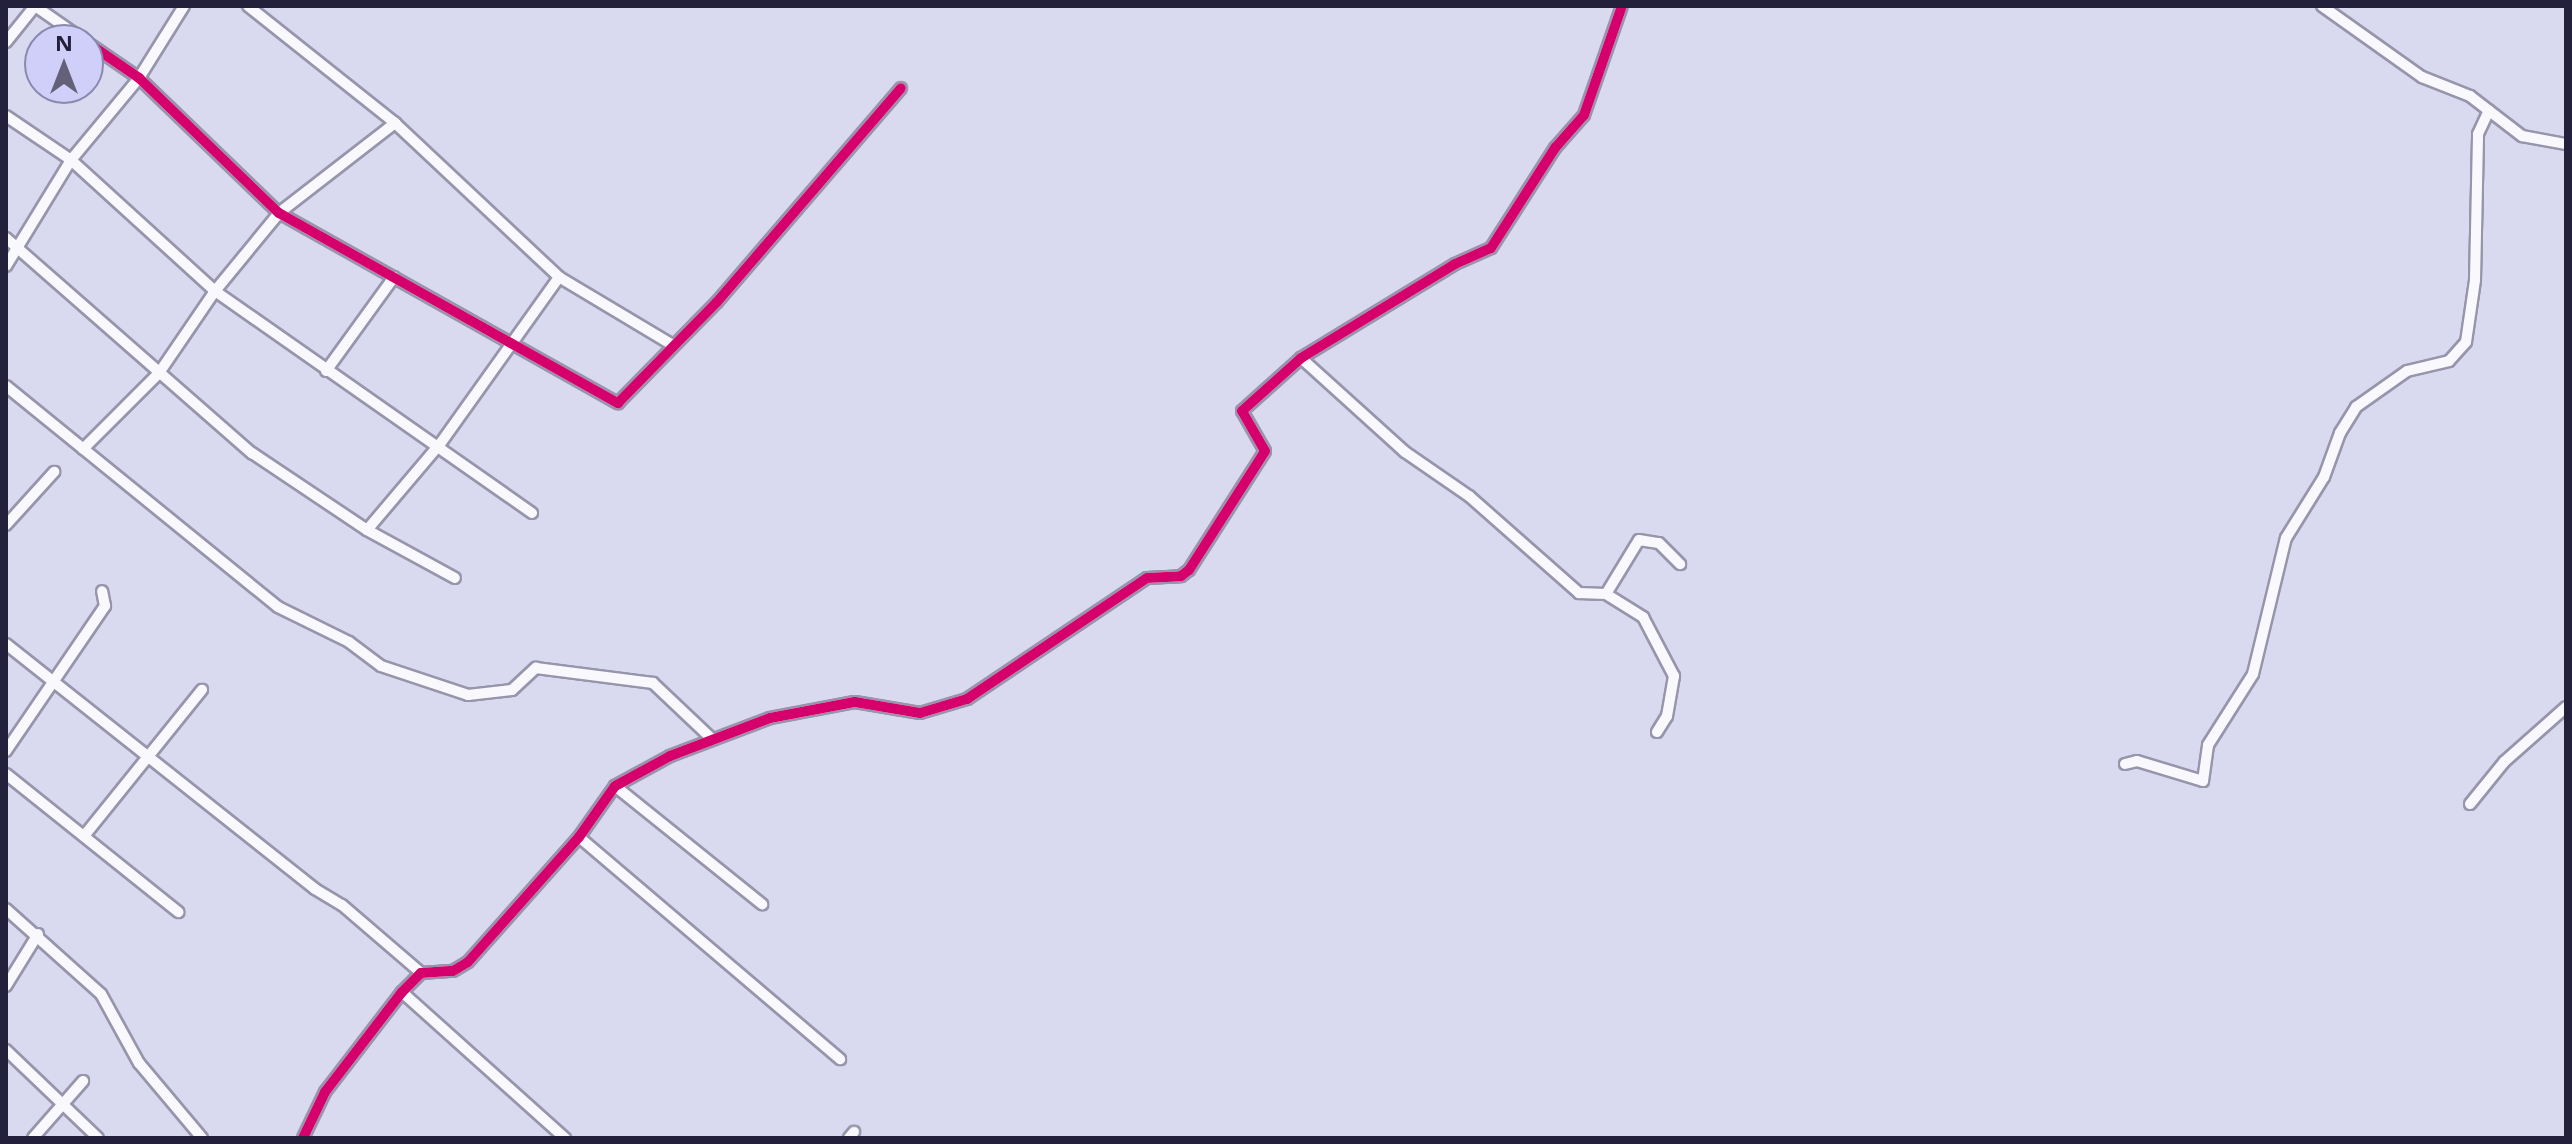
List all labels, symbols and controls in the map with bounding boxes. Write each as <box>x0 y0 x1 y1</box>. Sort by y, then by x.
north arrow <box>24 24 104 104</box>
text: N <box>55 27 73 57</box>

